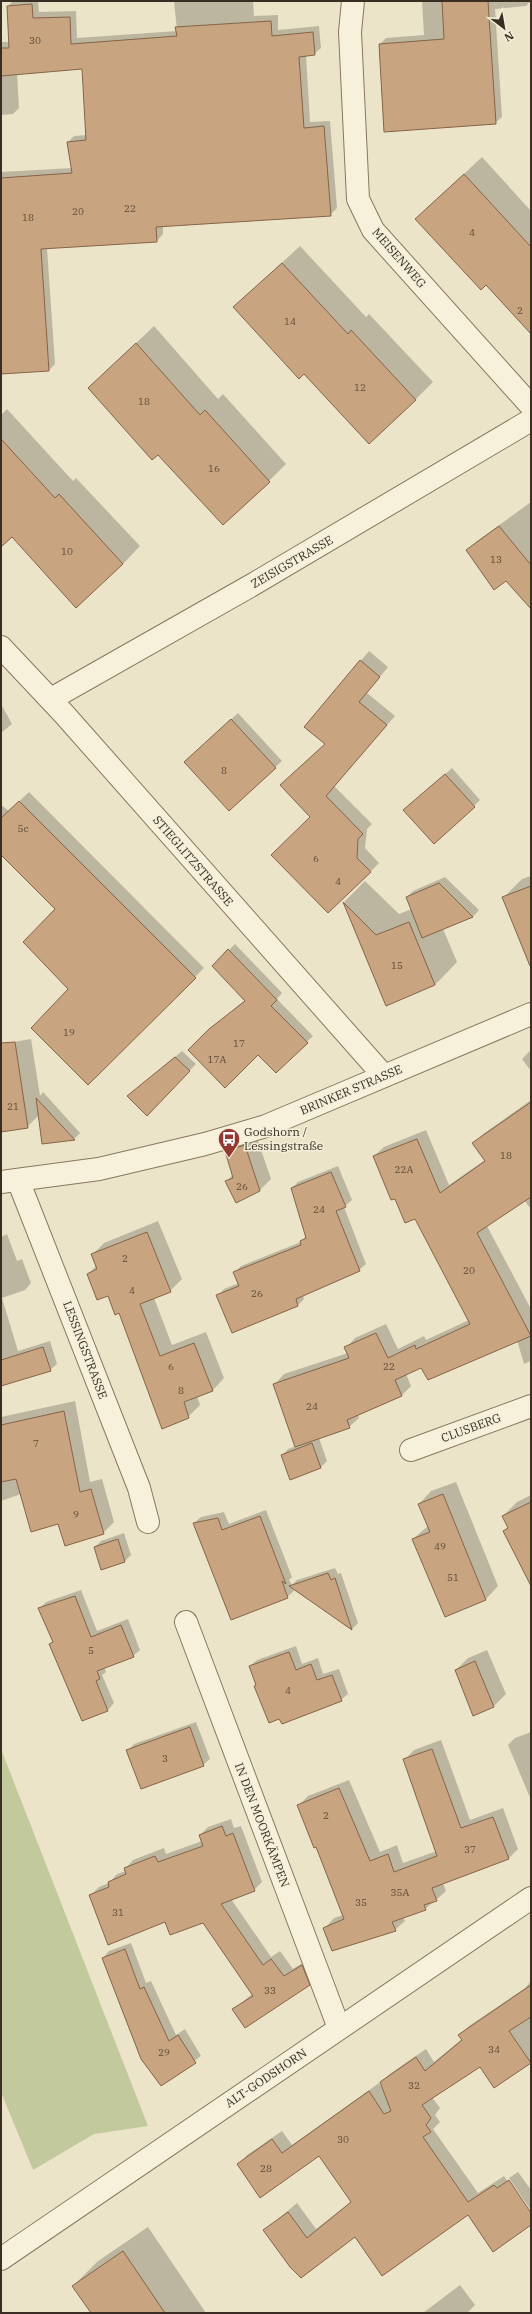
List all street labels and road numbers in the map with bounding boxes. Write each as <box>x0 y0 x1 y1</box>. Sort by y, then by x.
street label: MEISENWEG <box>369 225 430 291</box>
street label: ZEISIGSTRASSE <box>248 532 335 591</box>
street label: STIEGLITZSTRASSE <box>150 812 237 909</box>
street label: BRINKER STRASSE <box>297 1061 404 1118</box>
street label: LESSINGSTRASSE <box>60 1299 111 1401</box>
street label: CLUSBERG <box>439 1410 503 1445</box>
street label: IN DEN MOORKÄMPEN <box>232 1760 293 1889</box>
street label: ALT-GODSHORN <box>222 2045 309 2110</box>

